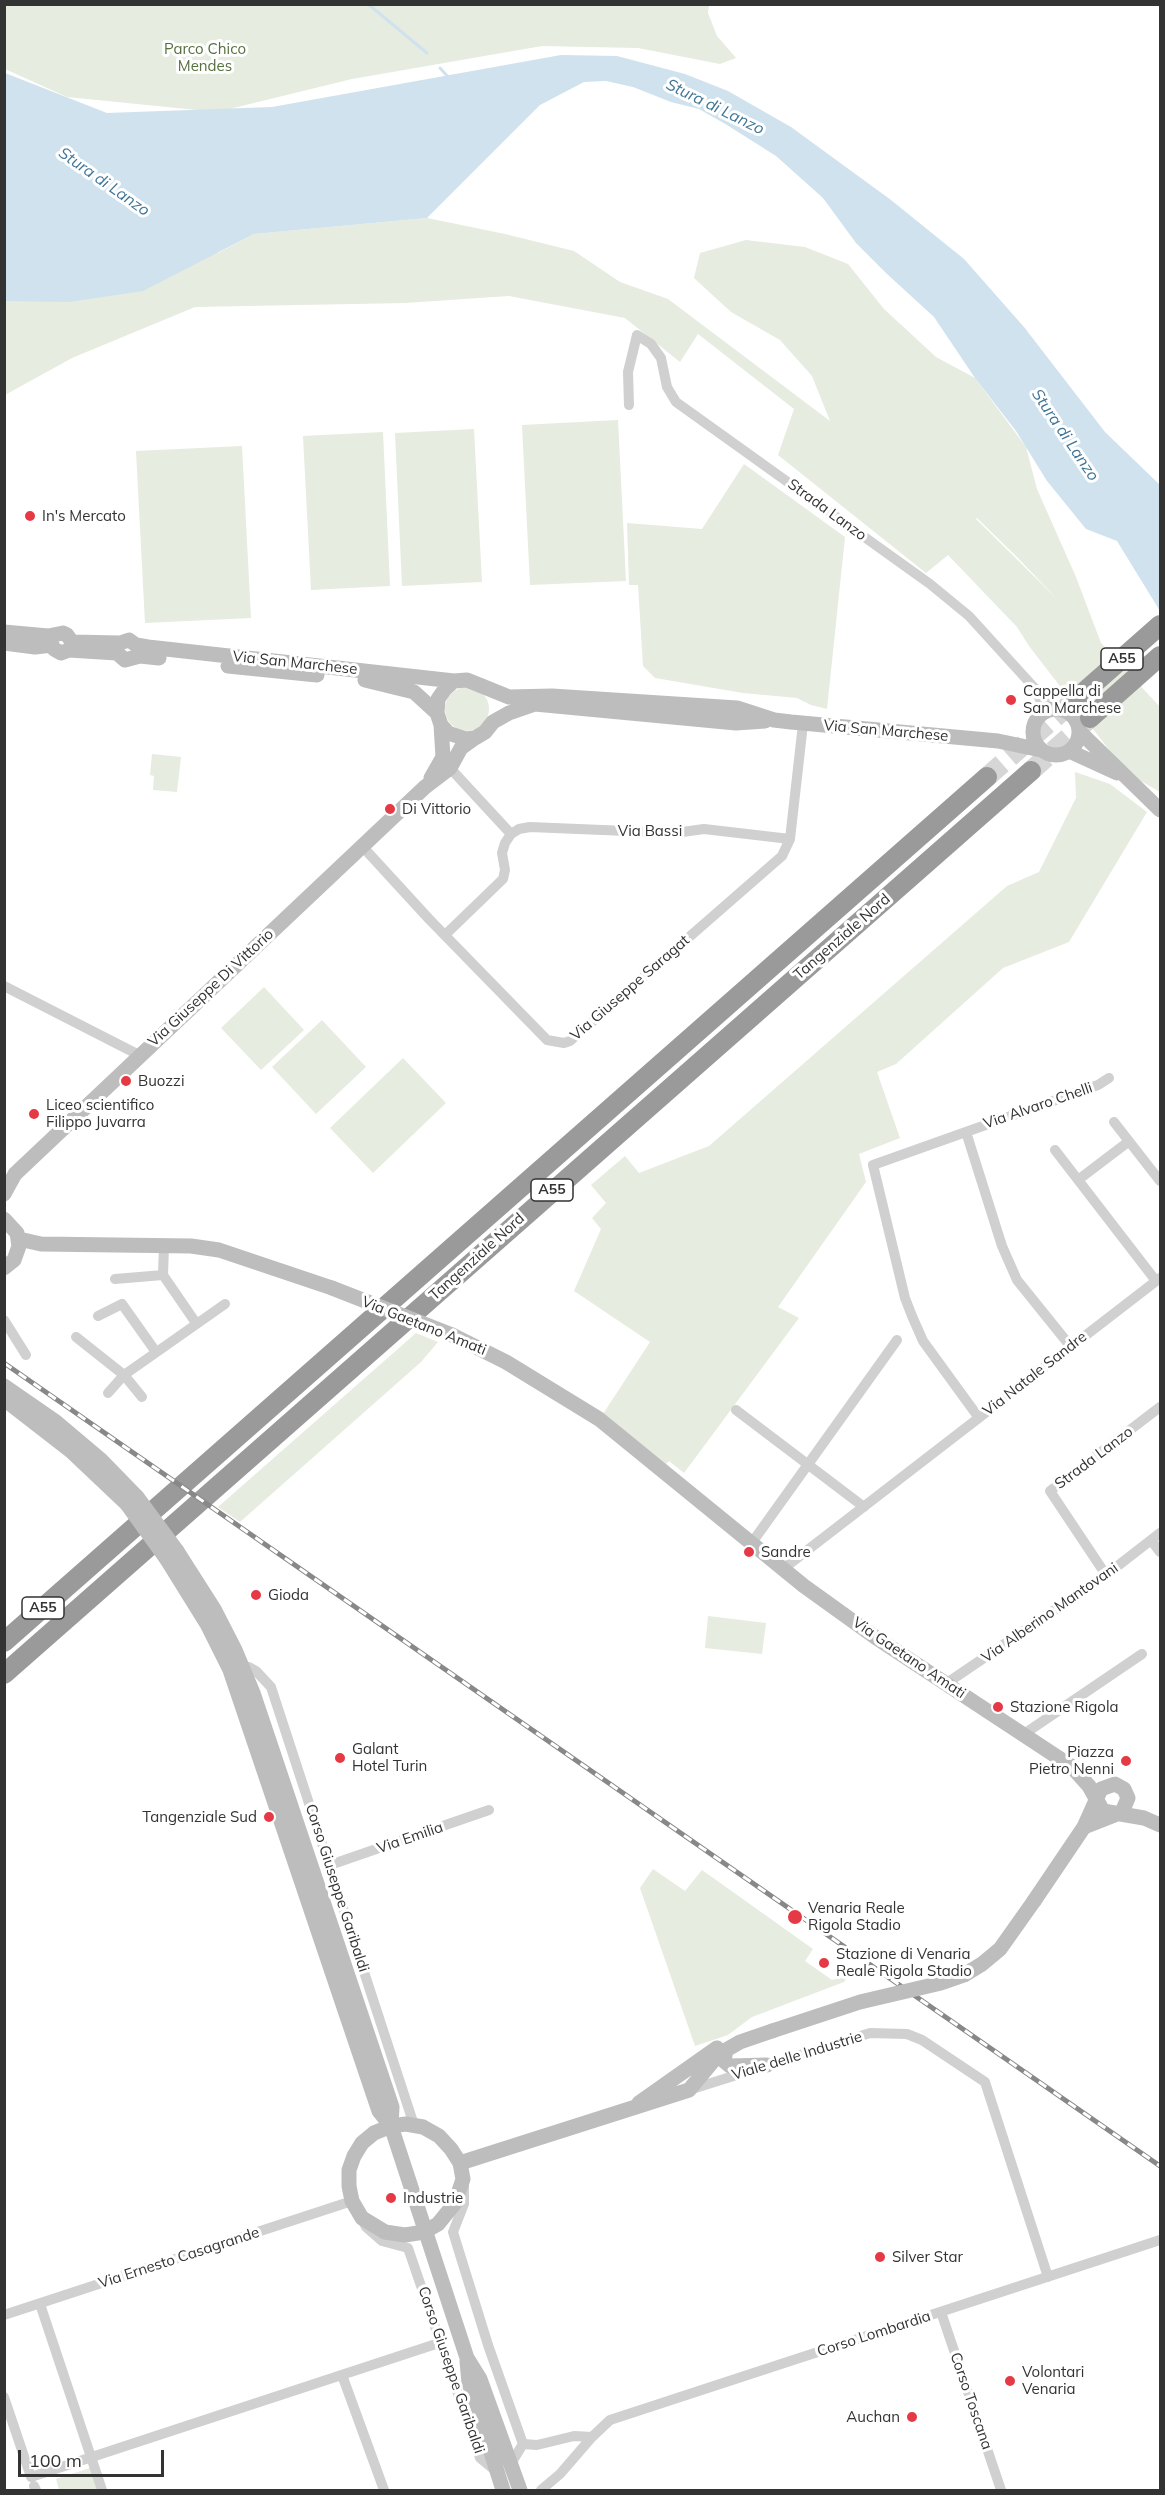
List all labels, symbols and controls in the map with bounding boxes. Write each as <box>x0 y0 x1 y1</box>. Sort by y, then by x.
park label: Parco Chico Mendes <box>164 40 246 75</box>
water label: Stura di Lanzo <box>663 75 767 139</box>
water label: Stura di Lanzo <box>55 143 153 221</box>
water label: Stura di Lanzo <box>1027 385 1103 485</box>
street label: Strada Lanzo <box>784 475 870 545</box>
place label: In's Mercato <box>42 507 126 525</box>
marker: In's Mercato <box>23 509 37 523</box>
street label: Via San Marchese <box>232 648 358 678</box>
road number: A55 <box>1101 648 1143 670</box>
place label: Cappella di San Marchese <box>1023 682 1121 717</box>
marker: Cappella di San Marchese <box>1004 693 1018 707</box>
street label: Via San Marchese <box>823 717 949 745</box>
place label: Di Vittorio <box>402 800 471 818</box>
marker: Di Vittorio <box>383 802 397 816</box>
street label: Via Bassi <box>618 822 682 840</box>
street label: Tangenziale Nord <box>790 890 894 984</box>
street label: Via Giuseppe Di Vittorio <box>145 925 277 1051</box>
street label: Via Giuseppe Saragat <box>567 931 693 1045</box>
place label: Buozzi <box>138 1072 184 1090</box>
marker: Buozzi <box>119 1074 133 1088</box>
street label: Via Alvaro Chelli <box>981 1079 1095 1133</box>
place label: Liceo scientifico Filippo Juvarra <box>46 1096 154 1131</box>
marker: Liceo scientifico Filippo Juvarra <box>27 1107 41 1121</box>
road number: A55 <box>531 1179 573 1201</box>
street label: Tangenziale Nord <box>426 1210 528 1304</box>
street label: Via Gaetano Amati <box>359 1293 489 1359</box>
street label: Via Natale Sandre <box>980 1328 1090 1420</box>
street label: Strada Lanzo <box>1051 1423 1137 1493</box>
place label: Sandre <box>761 1543 811 1561</box>
marker: Sandre <box>742 1545 756 1559</box>
street label: Via Alberino Mantovani <box>978 1559 1122 1667</box>
place label: Gioda <box>268 1586 309 1604</box>
marker: Gioda <box>249 1588 263 1602</box>
road number: A55 <box>22 1597 64 1619</box>
street label: Via Gaetano Amati <box>849 1613 969 1703</box>
place label: Stazione Rigola <box>1010 1698 1118 1716</box>
marker: Stazione Rigola <box>991 1700 1005 1714</box>
place label: Galant Hotel Turin <box>352 1740 427 1775</box>
place label: Piazza Pietro Nenni <box>1029 1743 1114 1778</box>
marker: Galant Hotel Turin <box>333 1751 347 1765</box>
marker: Piazza Pietro Nenni <box>1119 1754 1133 1768</box>
street label: Corso Giuseppe Garibaldi <box>301 1802 373 1974</box>
place label: Tangenziale Sud <box>142 1808 257 1826</box>
marker: Tangenziale Sud <box>262 1810 276 1824</box>
street label: Via Emilia <box>375 1818 445 1858</box>
place label: Venaria Reale Rigola Stadio <box>808 1899 905 1934</box>
marker: Venaria Reale Rigola Stadio <box>786 1908 804 1926</box>
place label: Stazione di Venaria Reale Rigola Stadio <box>836 1945 972 1980</box>
marker: Stazione di Venaria Reale Rigola Stadio <box>817 1956 831 1970</box>
street label: Viale delle Industrie <box>730 2028 864 2084</box>
place label: Industrie <box>403 2189 463 2207</box>
marker: Industrie <box>384 2191 398 2205</box>
street label: Via Ernesto Casagrande <box>96 2223 262 2293</box>
place label: Silver Star <box>892 2248 963 2266</box>
marker: Silver Star <box>873 2250 887 2264</box>
street label: Corso Giuseppe Garibaldi <box>414 2284 488 2456</box>
street label: Corso Lombardia <box>815 2307 933 2361</box>
street label: Corso Toscana <box>946 2350 996 2452</box>
place label: Volontari Venaria <box>1022 2363 1084 2398</box>
marker: Volontari Venaria <box>1003 2374 1017 2388</box>
place label: Auchan <box>846 2408 900 2426</box>
marker: Auchan <box>905 2410 919 2424</box>
scale bar <box>21 2438 166 2476</box>
text: 100 m <box>29 2449 82 2472</box>

